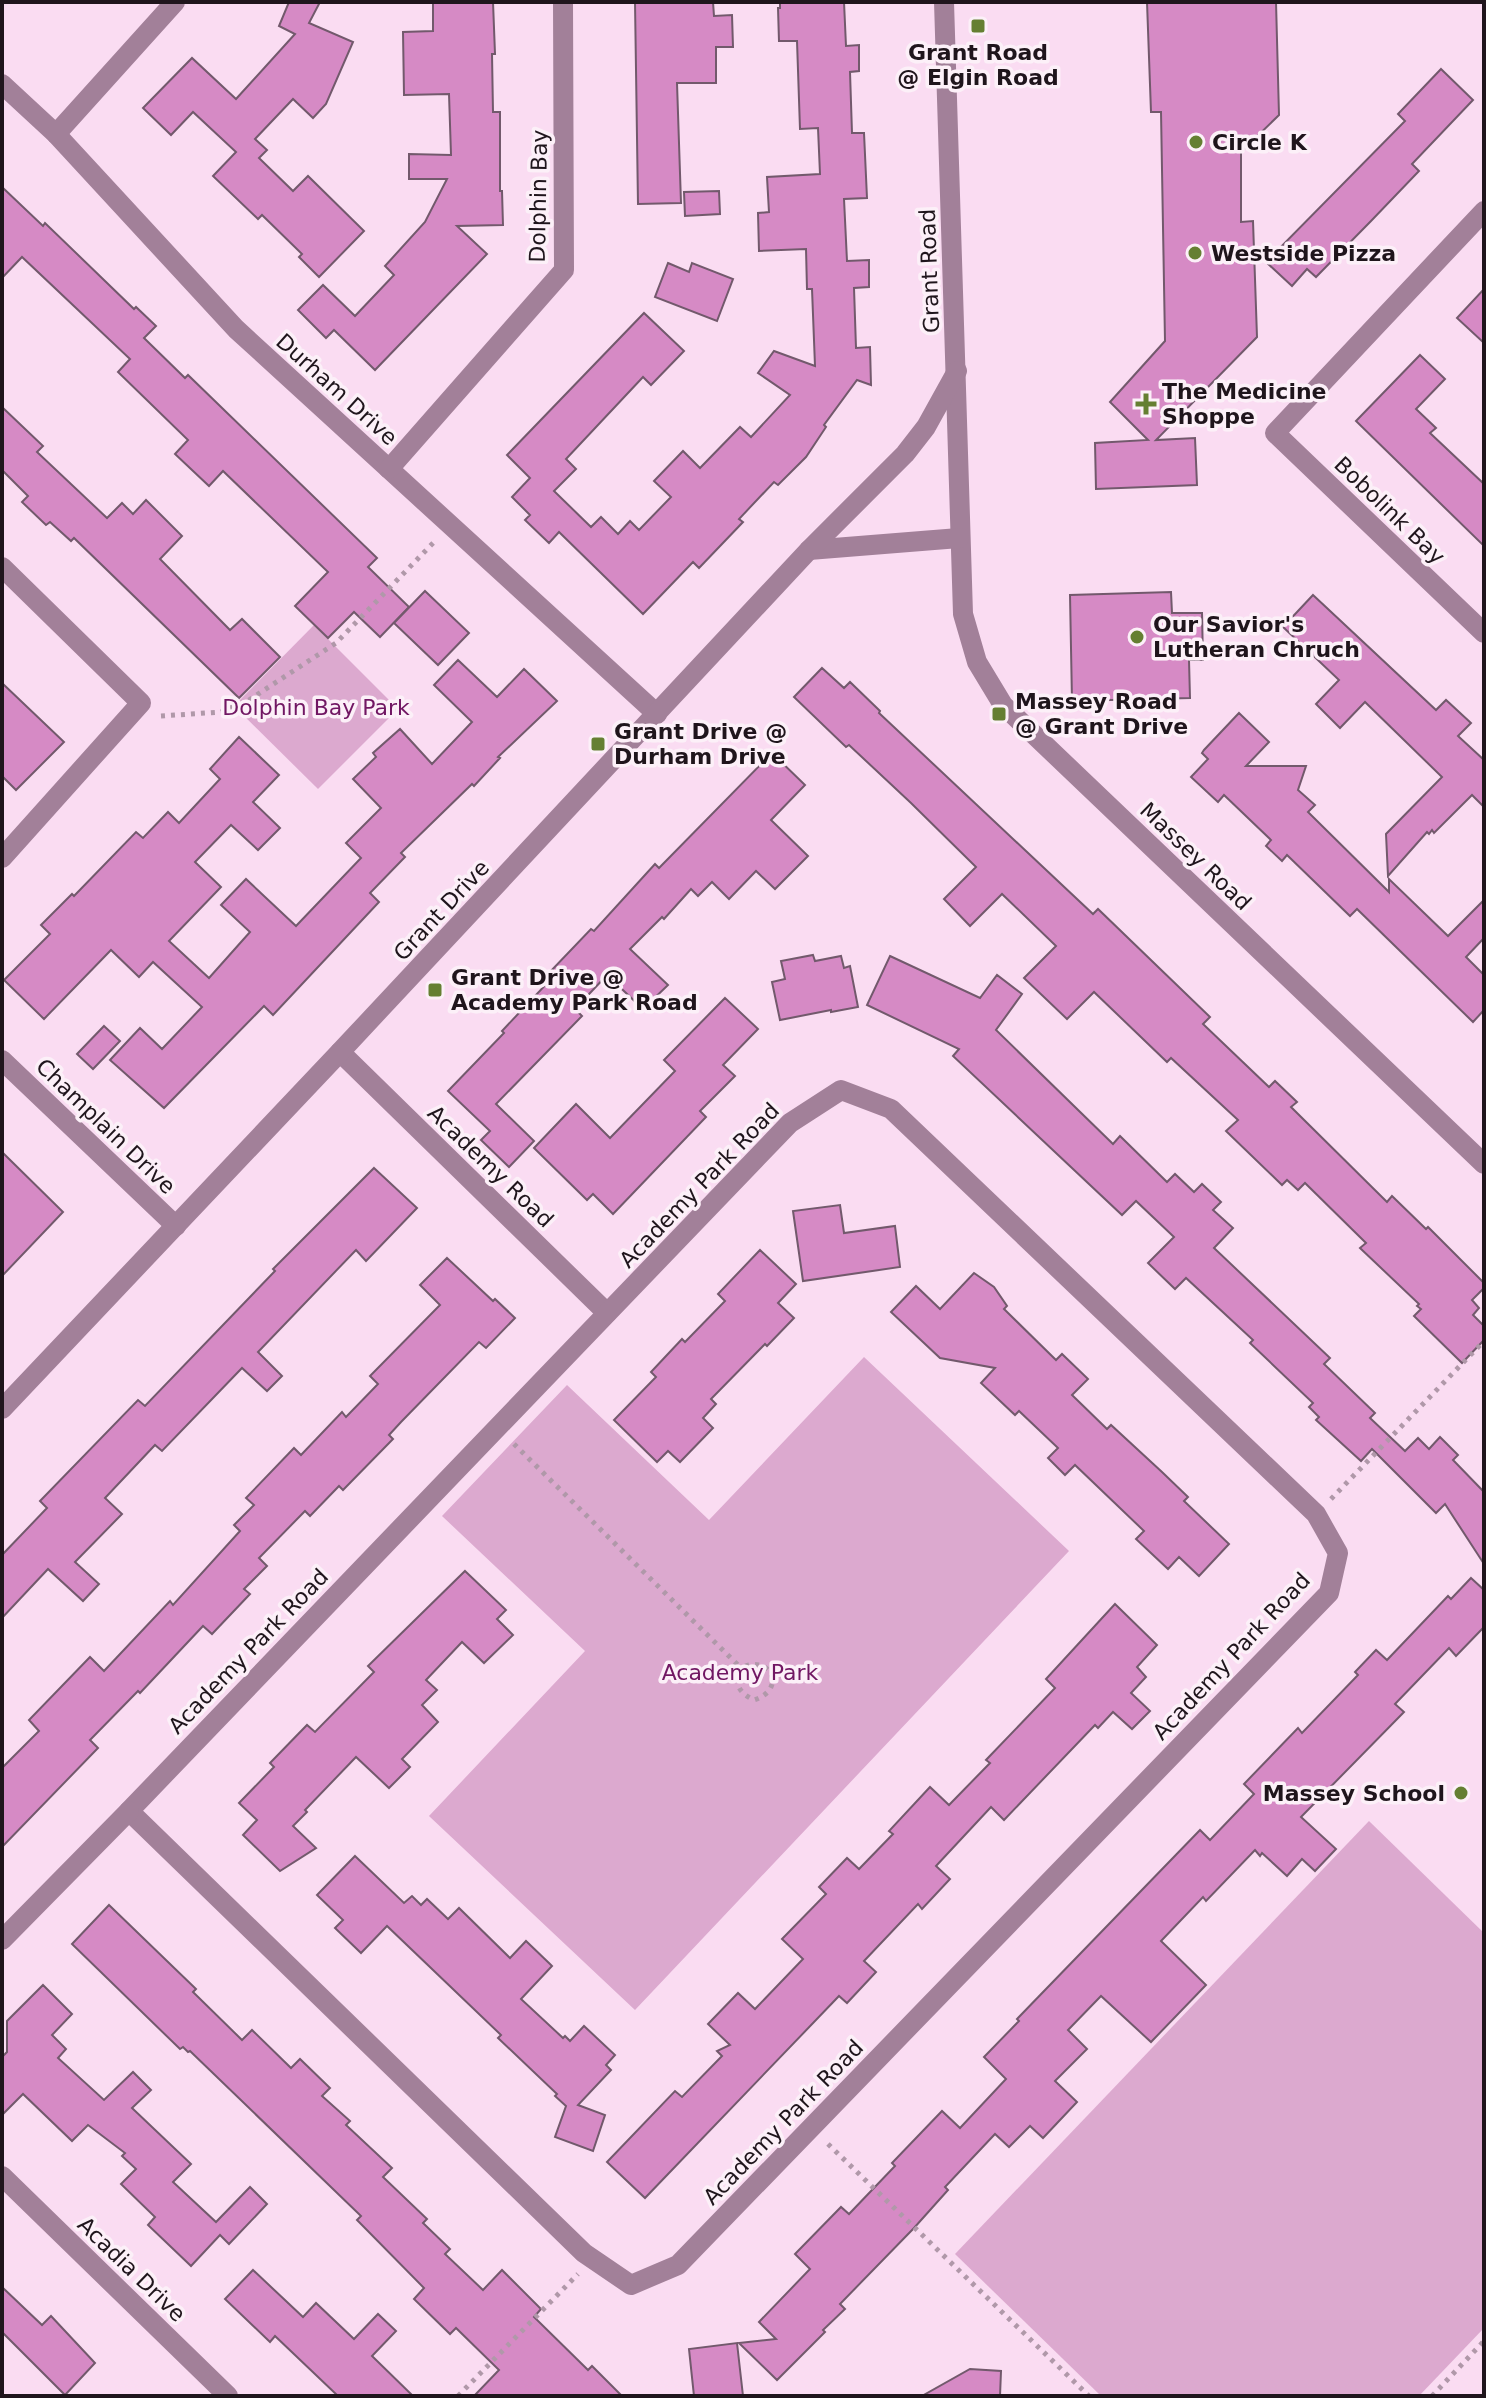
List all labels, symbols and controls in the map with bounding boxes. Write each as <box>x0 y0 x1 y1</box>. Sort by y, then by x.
marker: Grant Road @ Elgin Road <box>969 17 987 35</box>
place label: Grant Road @ Elgin Road <box>897 40 1059 90</box>
street label: Dolphin Bay <box>525 129 552 263</box>
place label: Circle K <box>1212 130 1308 155</box>
marker: Circle K <box>1187 133 1205 151</box>
street label: Grant Road <box>915 208 944 334</box>
place label: Westside Pizza <box>1211 241 1396 266</box>
marker: Westside Pizza <box>1186 244 1204 262</box>
street label: Durham Drive <box>271 329 402 450</box>
place label: The Medicine Shoppe <box>1162 379 1327 429</box>
marker: The Medicine Shoppe <box>1137 395 1155 413</box>
street label: Bobolink Bay <box>1329 452 1450 569</box>
place label: Our Savior's Lutheran Chruch <box>1153 612 1360 662</box>
marker: Our Savior's Lutheran Chruch <box>1128 628 1146 646</box>
place label: Massey Road @ Grant Drive <box>1015 689 1188 739</box>
park label: Dolphin Bay Park <box>222 695 410 720</box>
marker: Massey Road @ Grant Drive <box>990 705 1008 723</box>
place label: Grant Drive @ Durham Drive <box>614 719 787 769</box>
marker: Grant Drive @ Durham Drive <box>589 735 607 753</box>
street label: Massey Road <box>1135 797 1256 915</box>
street label: Grant Drive <box>389 855 494 966</box>
place label: Grant Drive @ Academy Park Road <box>451 965 698 1015</box>
marker: Grant Drive @ Academy Park Road <box>426 981 444 999</box>
street label: Champlain Drive <box>31 1054 180 1199</box>
street label: Academy Park Road <box>614 1098 784 1273</box>
street label: Academy Road <box>423 1100 558 1232</box>
street label: Academy Park Road <box>163 1564 333 1739</box>
street label: Academy Park Road <box>1148 1568 1315 1745</box>
park label: Academy Park <box>662 1660 819 1685</box>
place label: Massey School <box>1263 1781 1445 1806</box>
marker: Massey School <box>1452 1784 1470 1802</box>
street label: Academy Park Road <box>698 2035 868 2210</box>
street label: Acadia Drive <box>73 2212 190 2327</box>

